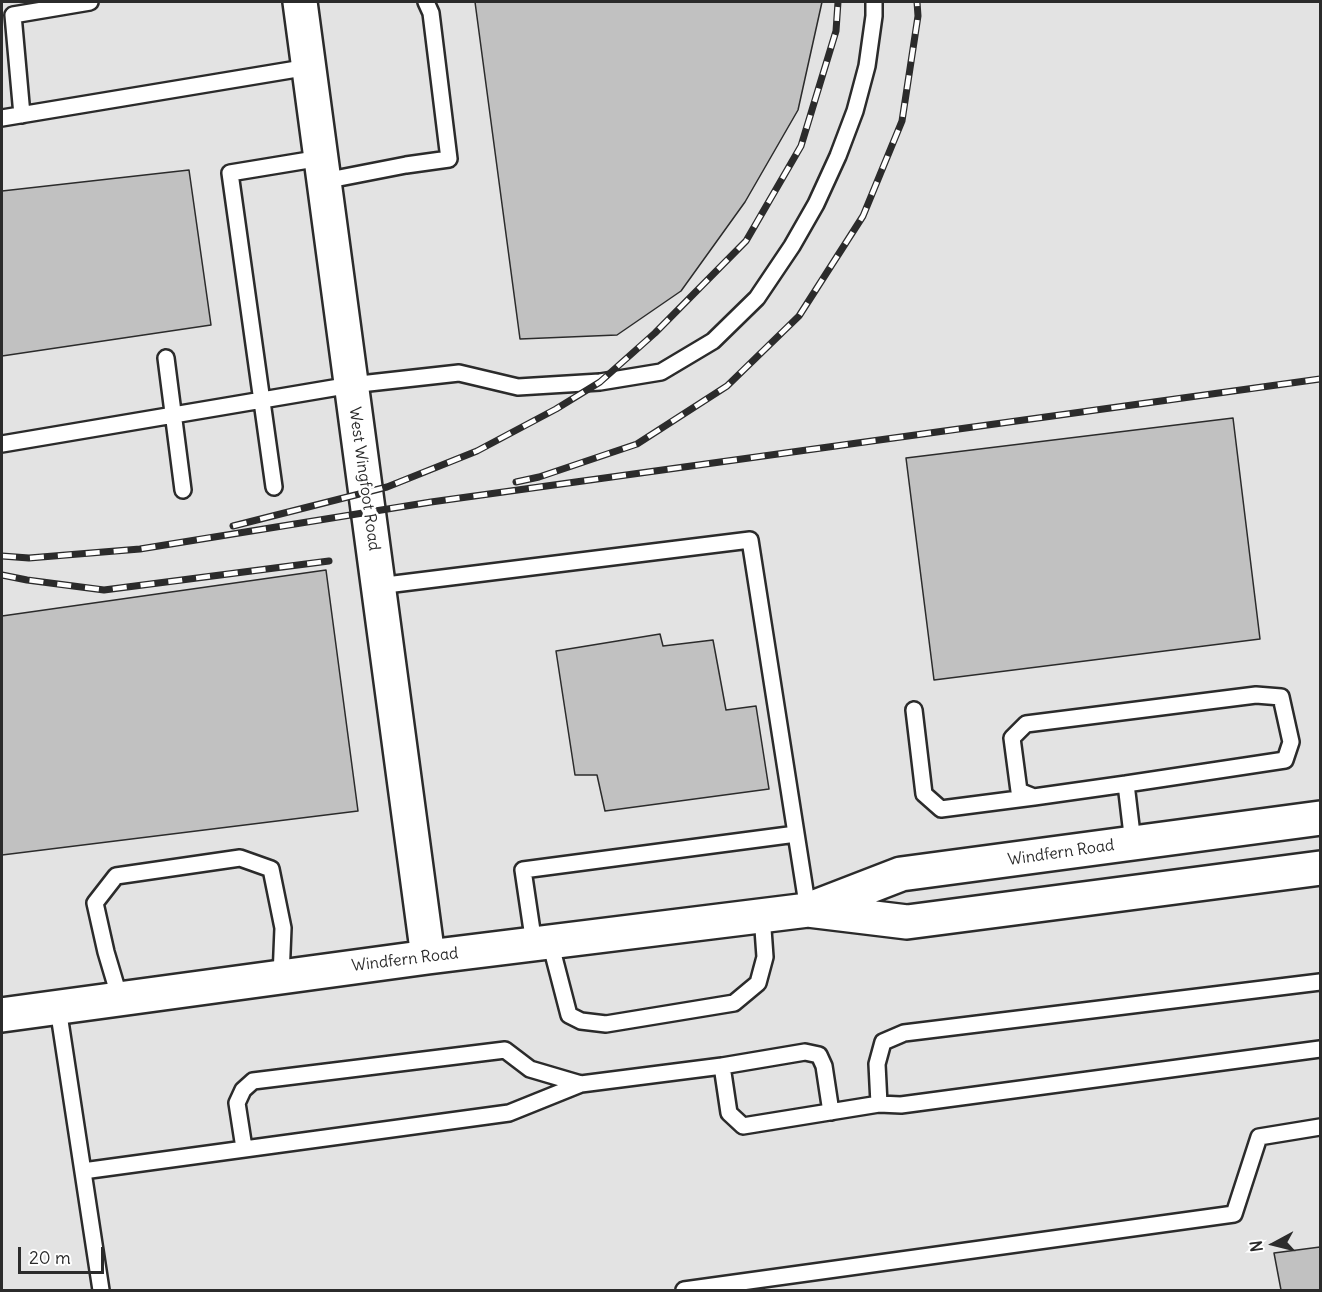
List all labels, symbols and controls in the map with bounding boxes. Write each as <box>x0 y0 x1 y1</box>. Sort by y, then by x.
street label: West Wingfoot Road <box>344 406 384 552</box>
street label: Windfern Road <box>1006 836 1116 870</box>
street label: Windfern Road <box>351 944 459 976</box>
north arrow <box>1244 1214 1304 1274</box>
scale bar <box>21 1235 106 1273</box>
text: N <box>1246 1239 1267 1253</box>
text: 20 m <box>29 1246 71 1269</box>

